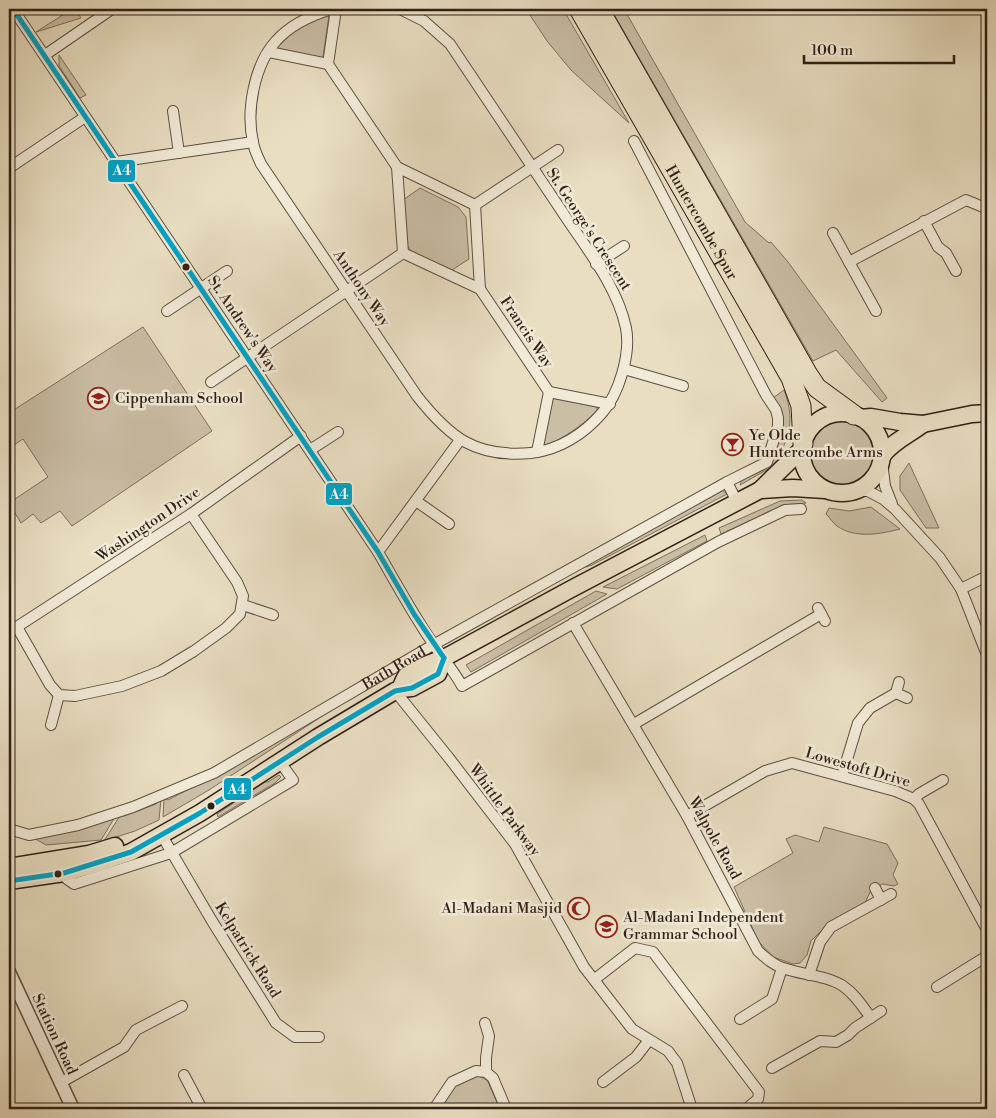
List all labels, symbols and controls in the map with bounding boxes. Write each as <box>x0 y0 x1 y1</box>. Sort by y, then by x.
scale bar <box>804 32 954 64</box>
text: 100 m <box>811 41 853 60</box>
line badge: A4 <box>107 159 136 183</box>
text: A4 <box>111 162 132 180</box>
street label: Huntercombe Spur <box>661 162 742 284</box>
street label: St. George's Crescent <box>542 164 636 295</box>
street label: Anthony Way <box>328 245 395 331</box>
unlabelled marker <box>181 262 191 272</box>
street label: St. Andrew's Way <box>203 272 282 377</box>
street label: Francis Way <box>496 293 558 372</box>
school or university icon: Cippenham School <box>87 386 111 410</box>
place label: Cippenham School <box>115 389 244 408</box>
place label: Ye Olde Huntercombe Arms <box>748 426 883 462</box>
bar icon: Ye Olde Huntercombe Arms <box>721 432 745 456</box>
line badge: A4 <box>325 482 353 506</box>
street label: Washington Drive <box>92 483 204 567</box>
text: A4 <box>328 486 349 504</box>
street label: Bath Road <box>358 642 430 695</box>
street label: Lowestoft Drive <box>803 743 913 792</box>
street label: Whittle Parkway <box>464 760 545 861</box>
line badge: A4 <box>223 777 252 801</box>
text: A4 <box>226 781 247 799</box>
street label: Walpole Road <box>684 793 745 883</box>
unlabelled marker <box>206 801 216 811</box>
unlabelled marker <box>53 869 63 879</box>
mosque icon: Al-Madani Masjid <box>566 896 590 920</box>
street label: Kelpatrick Road <box>211 899 285 1002</box>
place label: Al-Madani Masjid <box>441 899 562 918</box>
place label: Al-Madani Independent Grammar School <box>622 908 785 944</box>
school or university icon: Al-Madani Independent Grammar School <box>595 914 619 938</box>
street label: Station Road <box>27 991 82 1078</box>

